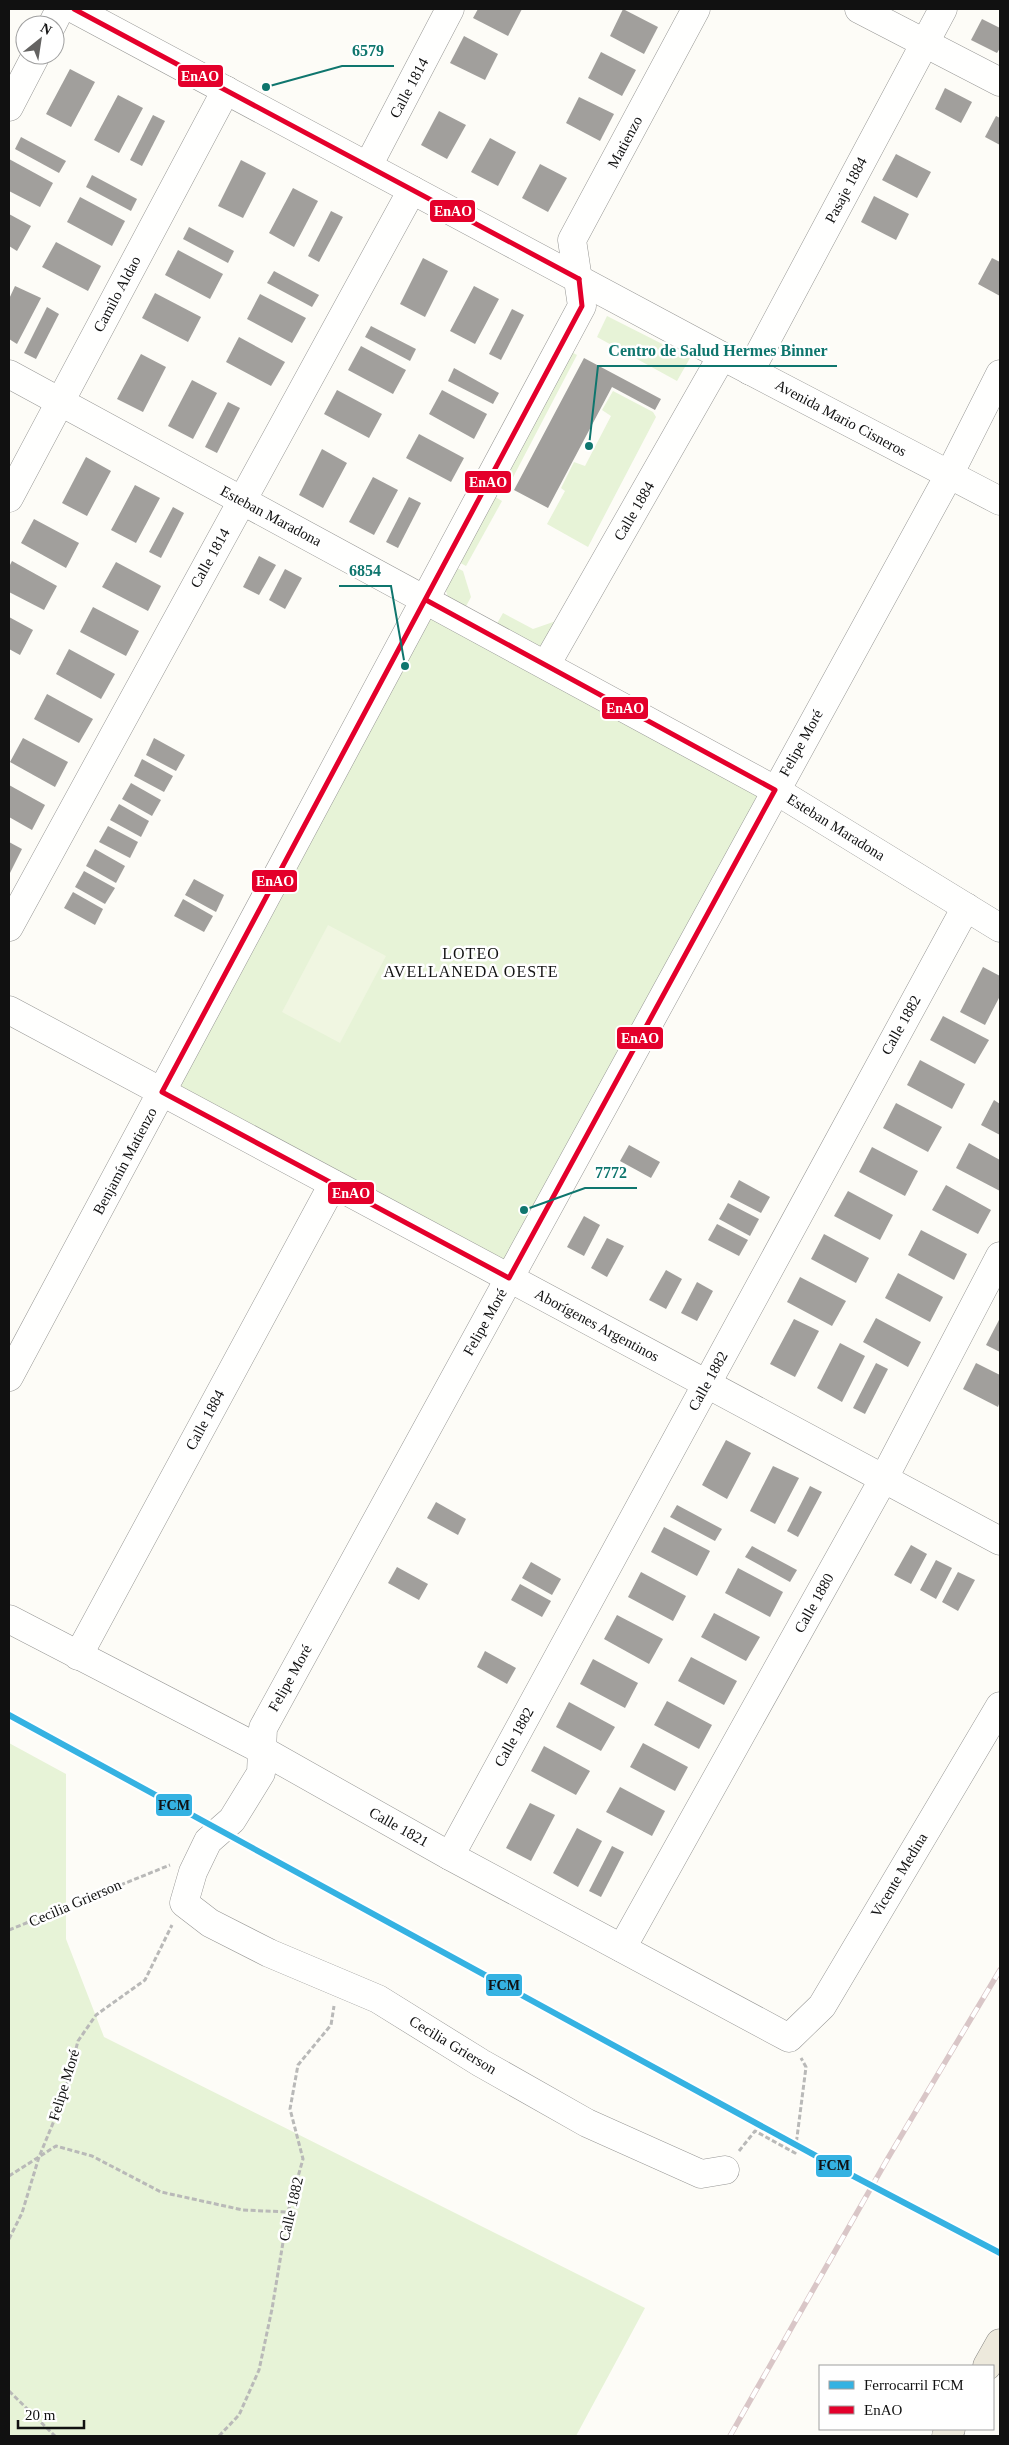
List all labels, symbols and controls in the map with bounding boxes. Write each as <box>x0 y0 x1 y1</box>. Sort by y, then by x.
north arrow <box>15 15 65 65</box>
text: N <box>38 20 54 38</box>
callout: 6579 <box>342 35 394 66</box>
text: 6579 <box>352 42 384 59</box>
street label: Calle 1814 <box>387 55 432 121</box>
line badge: EnAO <box>177 64 224 88</box>
text: EnAO <box>181 69 219 84</box>
street label: Matienzo <box>605 113 645 171</box>
street label: Pasaje 1884 <box>822 154 870 226</box>
line badge: EnAO <box>429 199 476 223</box>
text: EnAO <box>434 204 472 219</box>
street label: Camilo Aldao <box>90 253 144 335</box>
callout: Centro de Salud Hermes Binner <box>598 335 837 366</box>
text: Centro de Salud Hermes Binner <box>608 342 828 359</box>
street label: Avenida Mario Cisneros <box>773 377 910 459</box>
line badge: EnAO <box>464 470 512 494</box>
text: EnAO <box>469 475 507 490</box>
street label: Calle 1884 <box>611 478 658 543</box>
street label: Esteban Maradona <box>218 483 325 550</box>
street label: Calle 1814 <box>187 525 233 590</box>
callout: 6854 <box>339 555 391 586</box>
text: 6854 <box>349 562 381 579</box>
line badge: EnAO <box>601 696 649 720</box>
text: EnAO <box>606 701 644 716</box>
street label: Felipe Moré <box>776 707 826 779</box>
street label: Esteban Maradona <box>784 791 888 864</box>
line badge: EnAO <box>251 869 298 893</box>
text: EnAO <box>256 874 294 889</box>
district label: LOTEO AVELLANEDA OESTE <box>383 945 559 980</box>
street label: Calle 1882 <box>878 993 924 1057</box>
line badge: EnAO <box>616 1026 664 1050</box>
text: EnAO <box>621 1031 659 1046</box>
street label: Benjamín Matienzo <box>90 1105 160 1217</box>
callout: 7772 <box>585 1157 637 1188</box>
text: 7772 <box>595 1164 627 1181</box>
line badge: EnAO <box>327 1181 375 1205</box>
text: EnAO <box>332 1186 370 1201</box>
street label: Aborígenes Argentinos <box>532 1285 662 1365</box>
street label: Felipe Moré <box>460 1286 510 1358</box>
street label: Calle 1882 <box>685 1349 731 1413</box>
street label: Calle 1884 <box>183 1387 228 1453</box>
street label: Calle 1880 <box>791 1571 837 1635</box>
street label: Felipe Moré <box>265 1642 315 1714</box>
street label: Calle 1882 <box>491 1705 537 1769</box>
line badge: FCM <box>155 1793 193 1817</box>
text: FCM <box>158 1798 190 1813</box>
street label: Calle 1821 <box>367 1804 431 1850</box>
street label: Vicente Medina <box>868 1830 931 1920</box>
street label: Cecilia Grierson <box>26 1876 124 1930</box>
line badge: FCM <box>485 1973 523 1997</box>
text: FCM <box>488 1978 520 1993</box>
street label: Cecilia Grierson <box>407 2013 500 2078</box>
street label: Felipe Moré <box>46 2047 83 2123</box>
line badge: FCM <box>815 2154 853 2178</box>
text: FCM <box>818 2158 850 2173</box>
street label: Calle 1882 <box>276 2175 306 2243</box>
legend <box>819 2365 994 2430</box>
text: Ferrocarril FCM <box>864 2377 964 2393</box>
scale bar <box>18 2398 84 2430</box>
text: EnAO <box>864 2402 902 2418</box>
text: 20 m <box>25 2407 56 2423</box>

